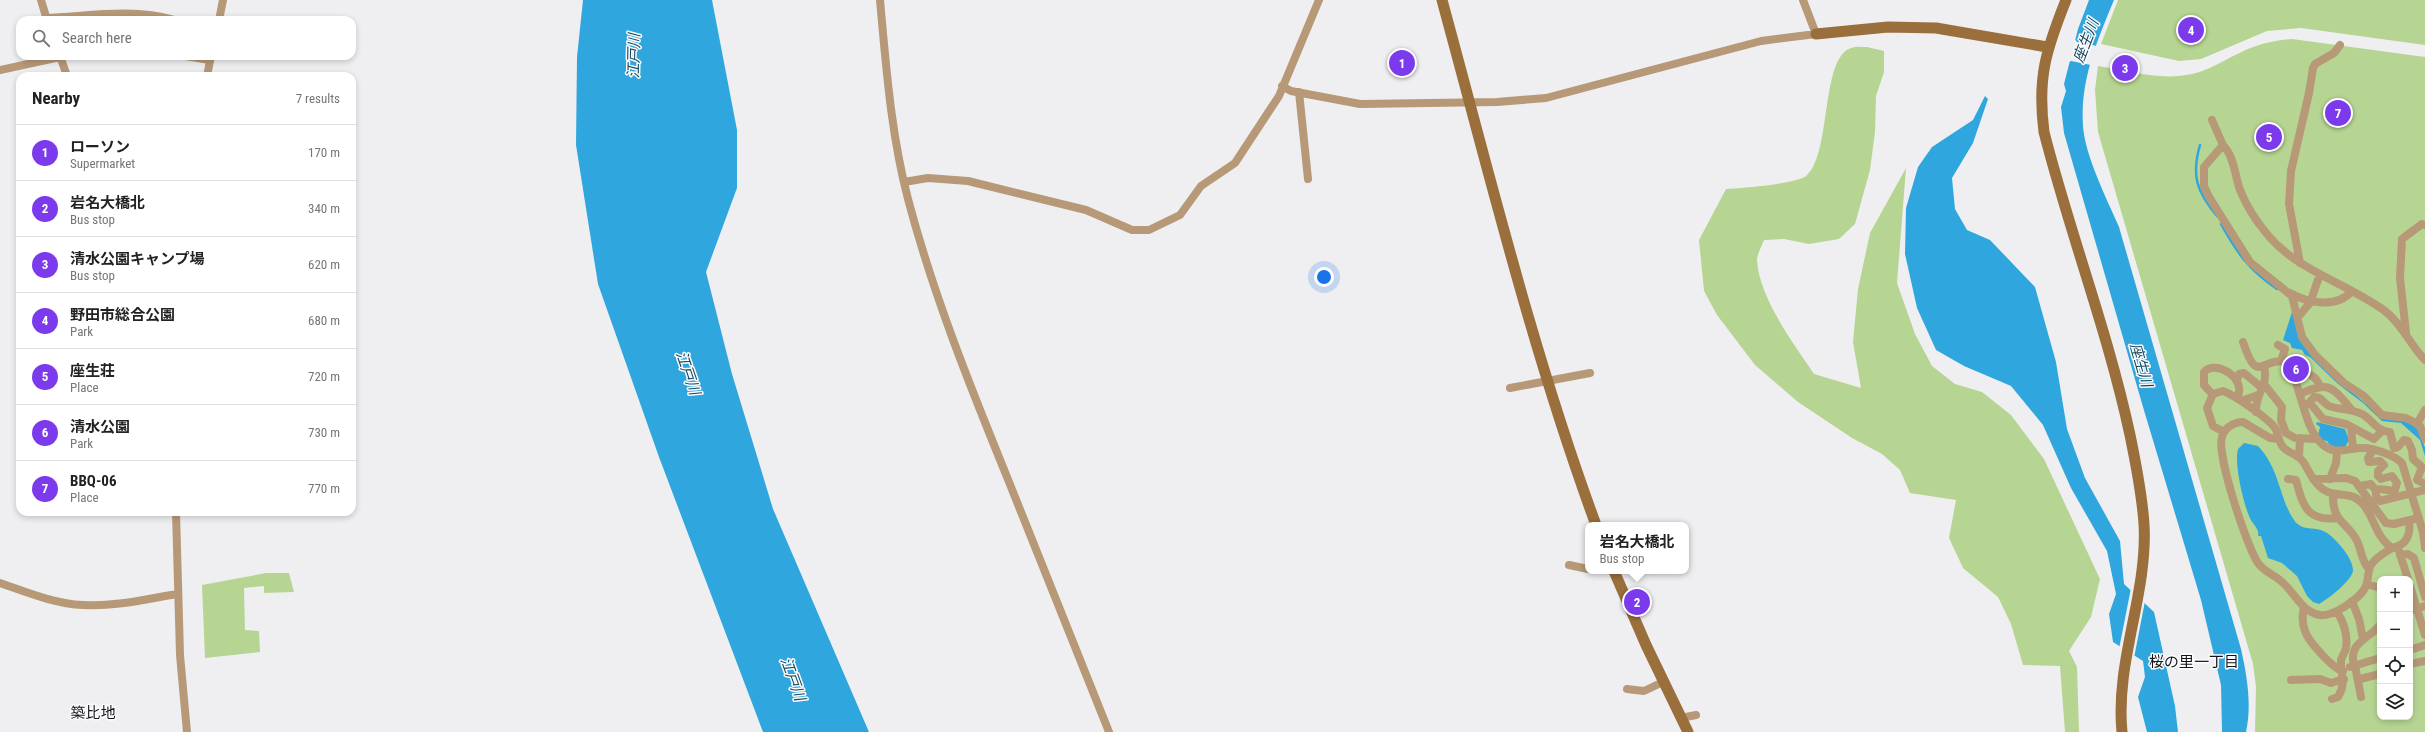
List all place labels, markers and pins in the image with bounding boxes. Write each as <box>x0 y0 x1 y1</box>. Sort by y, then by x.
pin: 4 <box>2178 15 2204 45</box>
pin: 1 <box>1389 48 1415 78</box>
pin: 3 <box>2112 53 2138 83</box>
pin: 7 <box>2325 98 2351 128</box>
pin: 5 <box>2256 122 2282 152</box>
pin: 6 <box>2283 354 2309 384</box>
pin: 2 <box>1624 587 1650 617</box>

